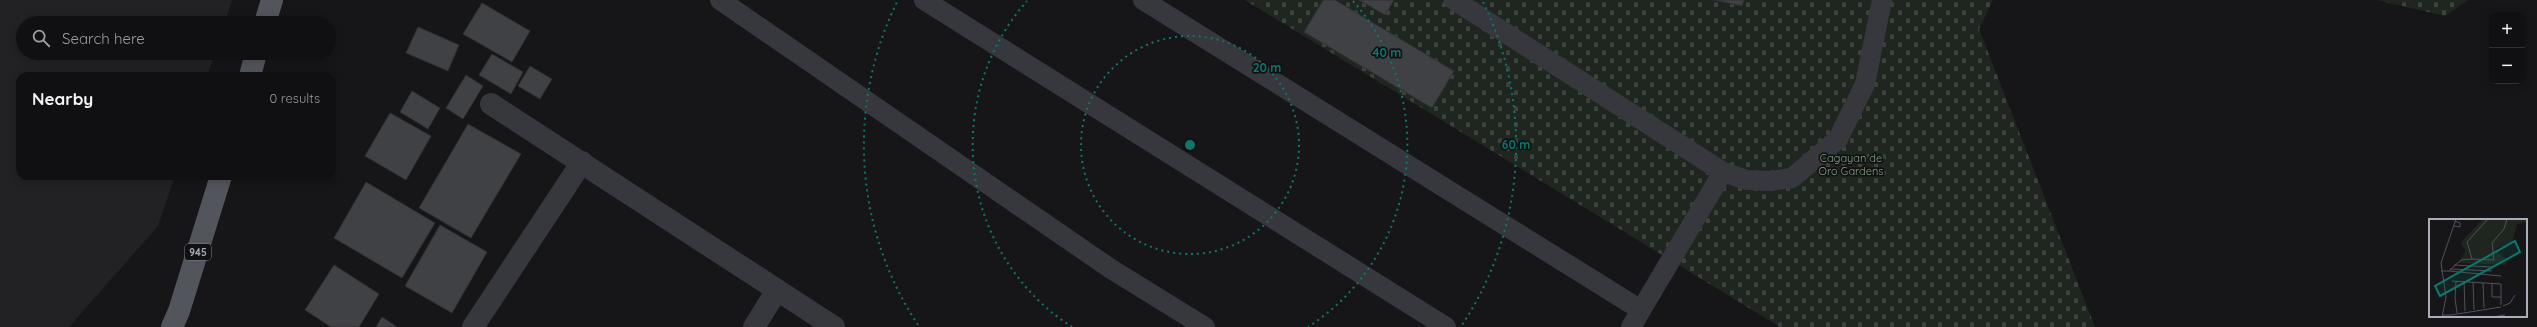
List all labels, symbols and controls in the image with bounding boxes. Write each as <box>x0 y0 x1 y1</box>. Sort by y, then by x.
map controls <box>2489 12 2525 84</box>
button: + <box>2489 12 2525 48</box>
search box <box>16 16 336 60</box>
icon: search <box>30 27 52 49</box>
text: Search here <box>62 29 145 48</box>
text: 40 m <box>1373 45 1401 60</box>
button: − <box>2489 48 2525 84</box>
text: 20 m <box>1253 60 1281 75</box>
text: Nearby <box>32 88 93 109</box>
text: 0 results <box>269 90 320 106</box>
text: 60 m <box>1502 137 1530 152</box>
centre of rings <box>1183 138 1197 152</box>
park label: Cagayan de Oro Gardens <box>1819 151 1883 178</box>
inset map <box>2429 219 2527 317</box>
road number: 945 <box>185 244 211 260</box>

